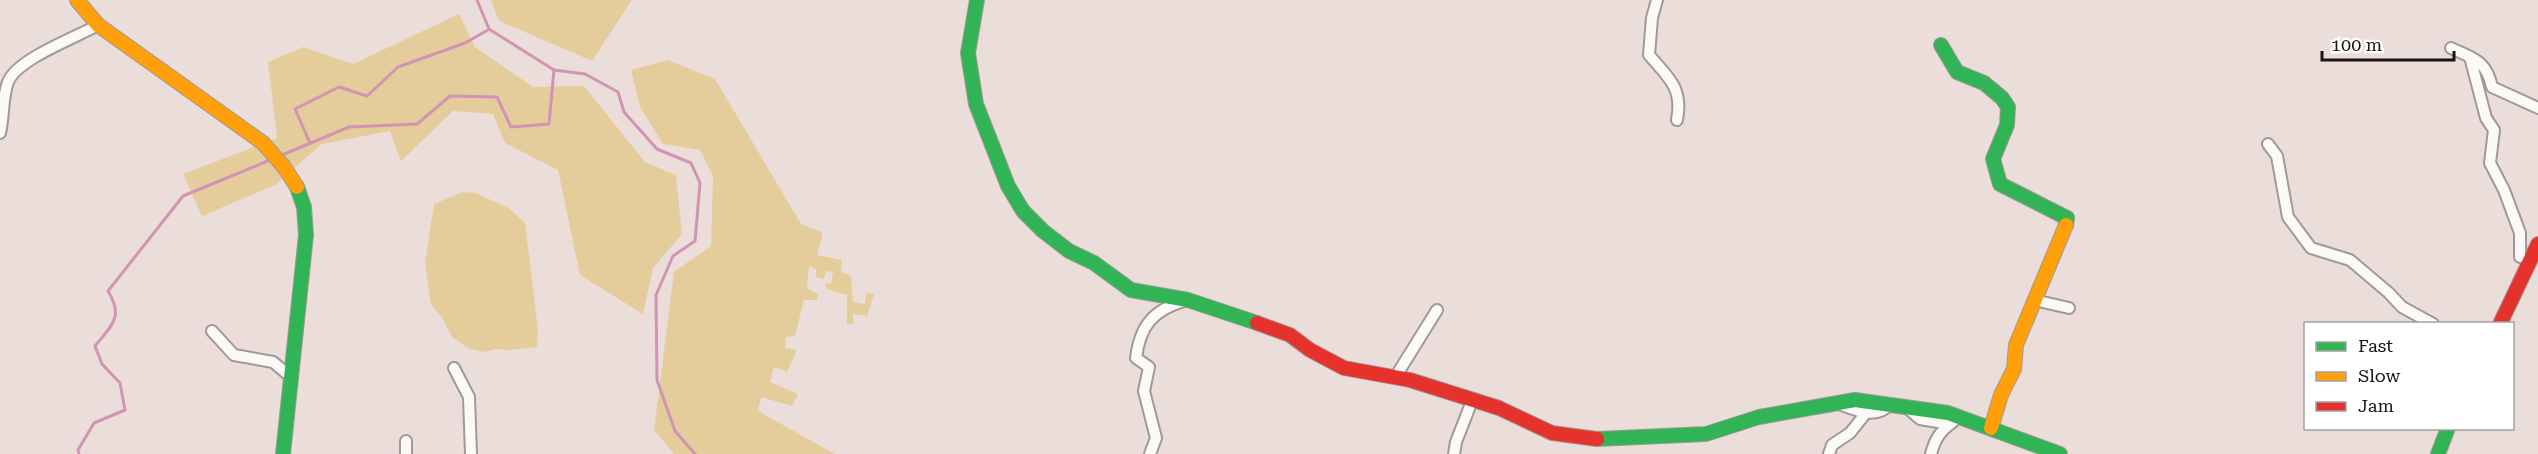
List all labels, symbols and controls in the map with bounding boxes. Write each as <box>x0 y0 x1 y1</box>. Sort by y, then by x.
scale bar <box>2322 24 2454 62</box>
text: 100 m <box>2331 34 2382 55</box>
legend <box>2304 322 2514 430</box>
text: Fast <box>2358 335 2393 356</box>
text: Slow <box>2358 365 2400 386</box>
text: Jam <box>2358 395 2394 416</box>

